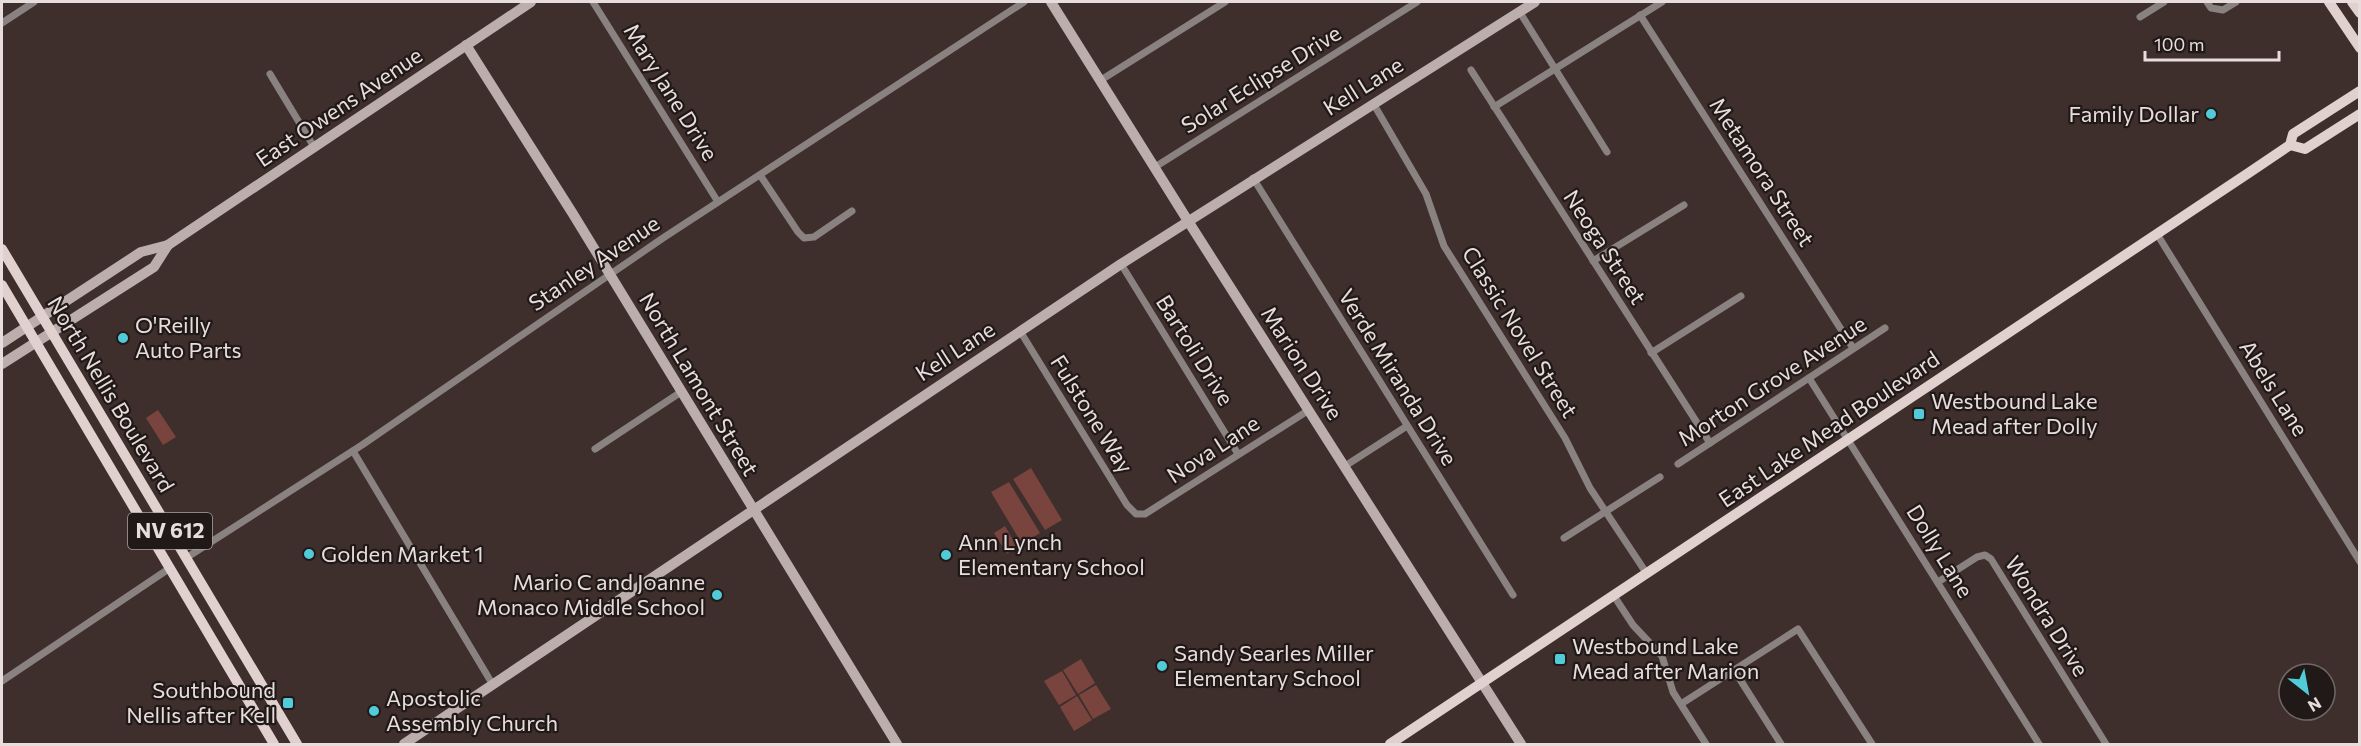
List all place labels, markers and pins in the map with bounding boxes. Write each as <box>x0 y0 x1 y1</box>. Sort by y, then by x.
place label: Family Dollar <box>2068 100 2199 127</box>
marker: Family Dollar <box>2204 107 2218 121</box>
place label: O'Reilly Auto Parts <box>135 311 242 363</box>
marker: O'Reilly Auto Parts <box>116 331 130 345</box>
place label: Westbound Lake Mead after Dolly <box>1931 387 2098 439</box>
marker: Westbound Lake Mead after Dolly <box>1912 407 1926 421</box>
place label: Ann Lynch Elementary School <box>958 528 1145 580</box>
place label: Golden Market 1 <box>321 540 484 567</box>
marker: Golden Market 1 <box>302 547 316 561</box>
marker: Ann Lynch Elementary School <box>939 548 953 562</box>
place label: Mario C and Joanne Monaco Middle School <box>477 568 705 620</box>
marker: Mario C and Joanne Monaco Middle School <box>710 588 724 602</box>
place label: Westbound Lake Mead after Marion <box>1572 632 1759 684</box>
place label: Sandy Searles Miller Elementary School <box>1174 639 1374 691</box>
marker: Westbound Lake Mead after Marion <box>1553 652 1567 666</box>
marker: Sandy Searles Miller Elementary School <box>1155 659 1169 673</box>
place label: Southbound Nellis after Kell <box>126 676 276 728</box>
place label: Apostolic Assembly Church <box>386 684 558 736</box>
marker: Southbound Nellis after Kell <box>281 696 295 710</box>
marker: Apostolic Assembly Church <box>367 704 381 718</box>

